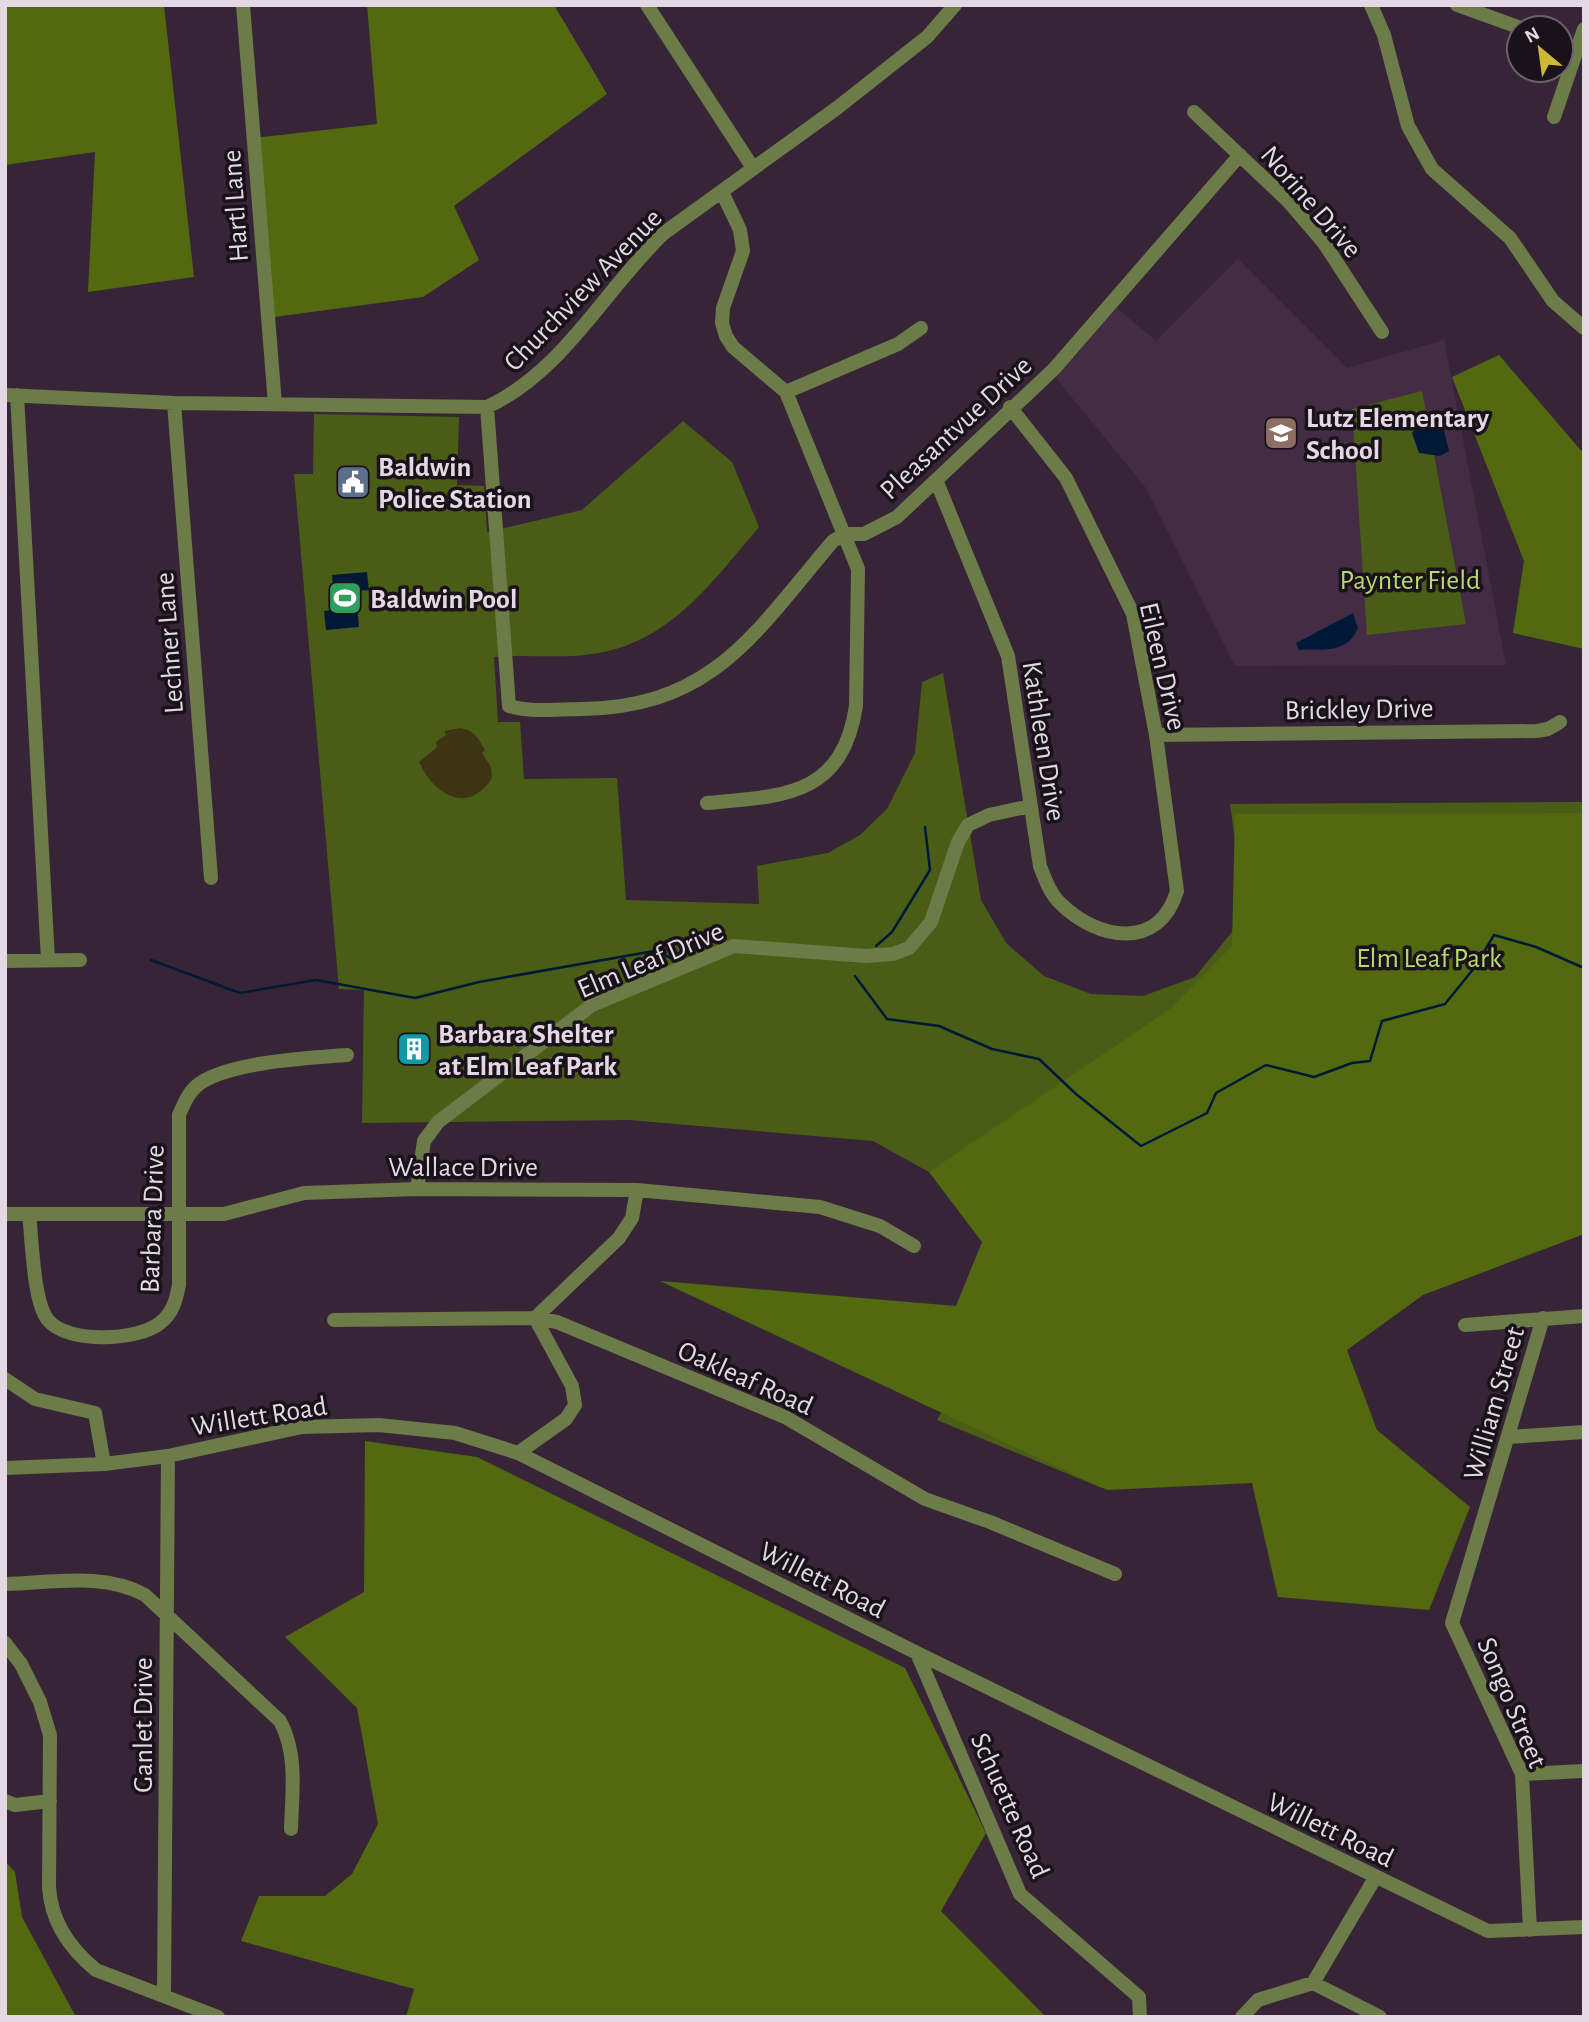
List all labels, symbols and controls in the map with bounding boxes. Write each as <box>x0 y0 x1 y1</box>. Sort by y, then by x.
north arrow <box>1505 14 1575 84</box>
text: N <box>1522 24 1543 47</box>
street label: Norine Drive <box>1255 141 1366 264</box>
street label: Hartl Lane <box>218 149 254 263</box>
street label: Churchview Avenue <box>499 204 668 377</box>
street label: Pleasantvue Drive <box>875 352 1037 505</box>
place label: Lutz Elementary School <box>1306 405 1490 465</box>
school or university icon: Lutz Elementary School <box>1262 414 1300 452</box>
place label: Baldwin Police Station <box>378 454 531 514</box>
public building icon: Baldwin Police Station <box>334 463 372 501</box>
park label: Paynter Field <box>1339 567 1481 595</box>
street label: Lechner Lane <box>151 571 189 715</box>
sports icon: Baldwin Pool <box>326 579 364 617</box>
place label: Baldwin Pool <box>370 586 517 614</box>
street label: Eileen Drive <box>1134 600 1190 733</box>
street label: Kathleen Drive <box>1017 659 1069 823</box>
street label: Brickley Drive <box>1284 695 1434 725</box>
street label: Elm Leaf Drive <box>574 918 728 1004</box>
park label: Elm Leaf Park <box>1356 945 1502 973</box>
place label: Barbara Shelter at Elm Leaf Park <box>438 1021 617 1081</box>
building icon: Barbara Shelter at Elm Leaf Park <box>395 1030 433 1068</box>
street label: Barbara Drive <box>136 1144 170 1294</box>
street label: Wallace Drive <box>388 1154 538 1182</box>
street label: William Street <box>1460 1324 1530 1483</box>
street label: Oakleaf Road <box>673 1337 817 1421</box>
street label: Willett Road <box>190 1392 329 1441</box>
street label: Willett Road <box>755 1537 889 1624</box>
street label: Songo Street <box>1471 1634 1551 1772</box>
street label: Ganlet Drive <box>130 1657 158 1793</box>
street label: Schuette Road <box>965 1729 1054 1883</box>
street label: Willett Road <box>1263 1788 1398 1873</box>

